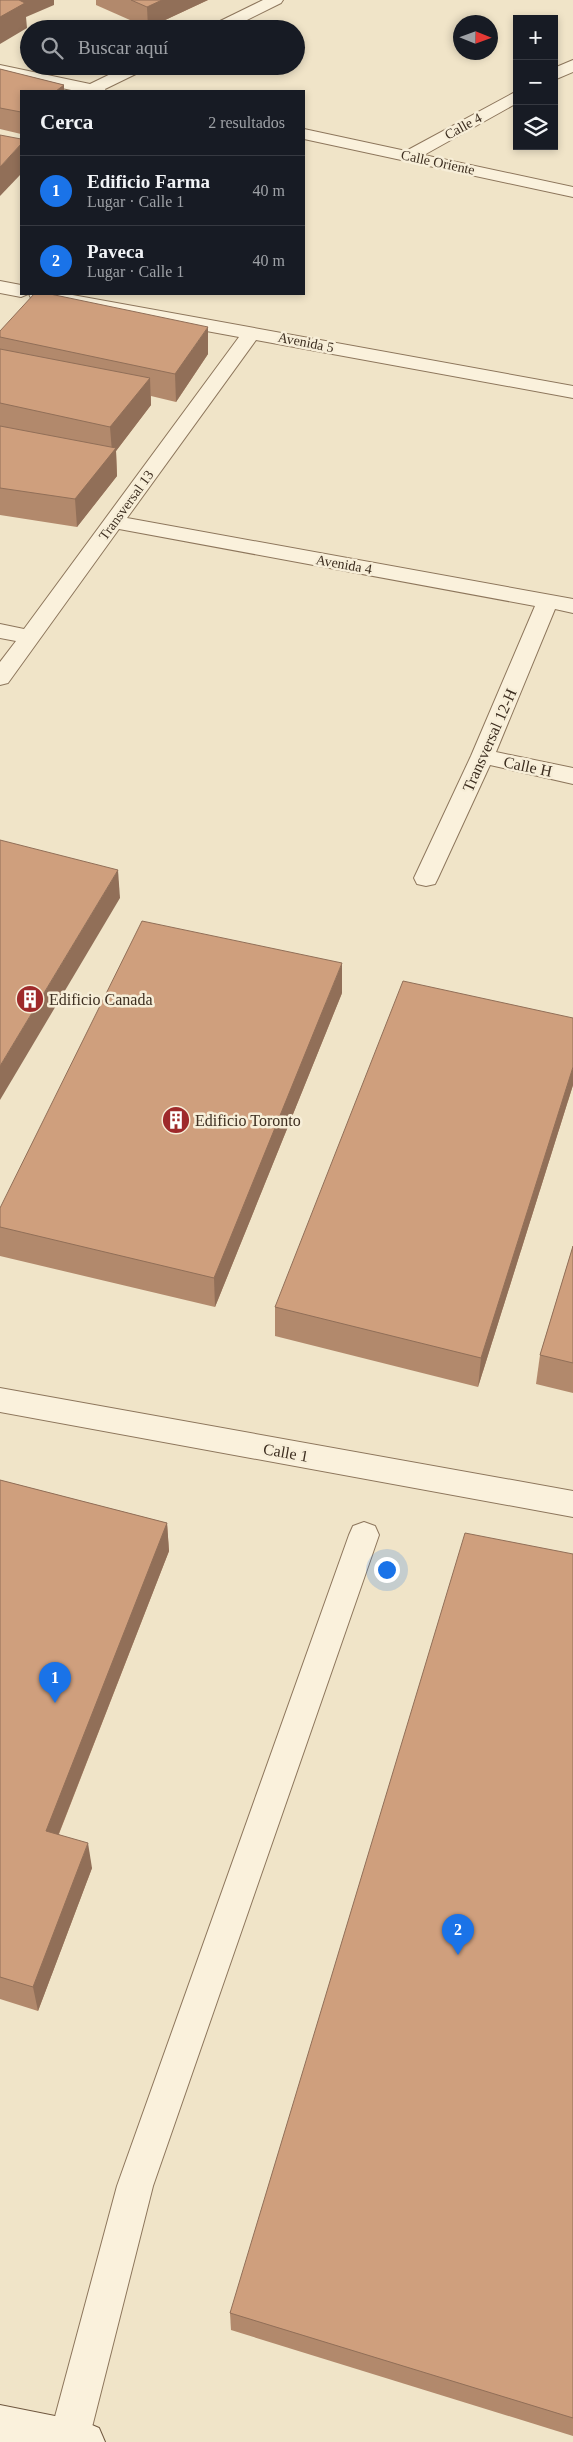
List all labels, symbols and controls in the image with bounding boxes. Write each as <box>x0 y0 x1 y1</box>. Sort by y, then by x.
north arrow <box>453 15 498 60</box>
map controls <box>513 15 558 150</box>
button: + <box>513 15 558 60</box>
search box <box>20 20 305 75</box>
icon: search <box>38 34 66 62</box>
text: Buscar aquí <box>78 37 168 58</box>
button: − <box>513 60 558 105</box>
button: layers <box>513 105 558 150</box>
text: Cerca <box>40 110 93 134</box>
street label: Calle 4 <box>442 110 484 143</box>
text: 2 resultados <box>208 114 285 131</box>
street label: Calle Oriente <box>400 147 476 178</box>
text: Edificio Farma <box>87 171 210 192</box>
text: 1 <box>52 182 60 199</box>
text: 40 m <box>253 182 285 199</box>
text: Lugar · Calle 1 <box>87 193 184 210</box>
text: Paveca <box>87 241 144 262</box>
text: 2 <box>52 252 60 269</box>
text: 40 m <box>253 252 285 269</box>
text: Lugar · Calle 1 <box>87 263 184 280</box>
street label: Avenida 5 <box>277 330 335 355</box>
street label: Transversal 13 <box>96 468 157 543</box>
street label: Avenida 4 <box>315 552 373 577</box>
street label: Transversal 12-H <box>459 686 520 794</box>
street label: Calle H <box>502 753 554 780</box>
building icon: Edificio Canada <box>15 984 45 1014</box>
place label: Edificio Canada <box>49 991 153 1008</box>
building icon: Edificio Toronto <box>161 1105 191 1135</box>
place label: Edificio Toronto <box>195 1112 301 1129</box>
street label: Calle 1 <box>262 1440 310 1465</box>
your location <box>374 1557 400 1583</box>
pin: 1 <box>39 1662 71 1703</box>
pin: 2 <box>442 1914 474 1955</box>

